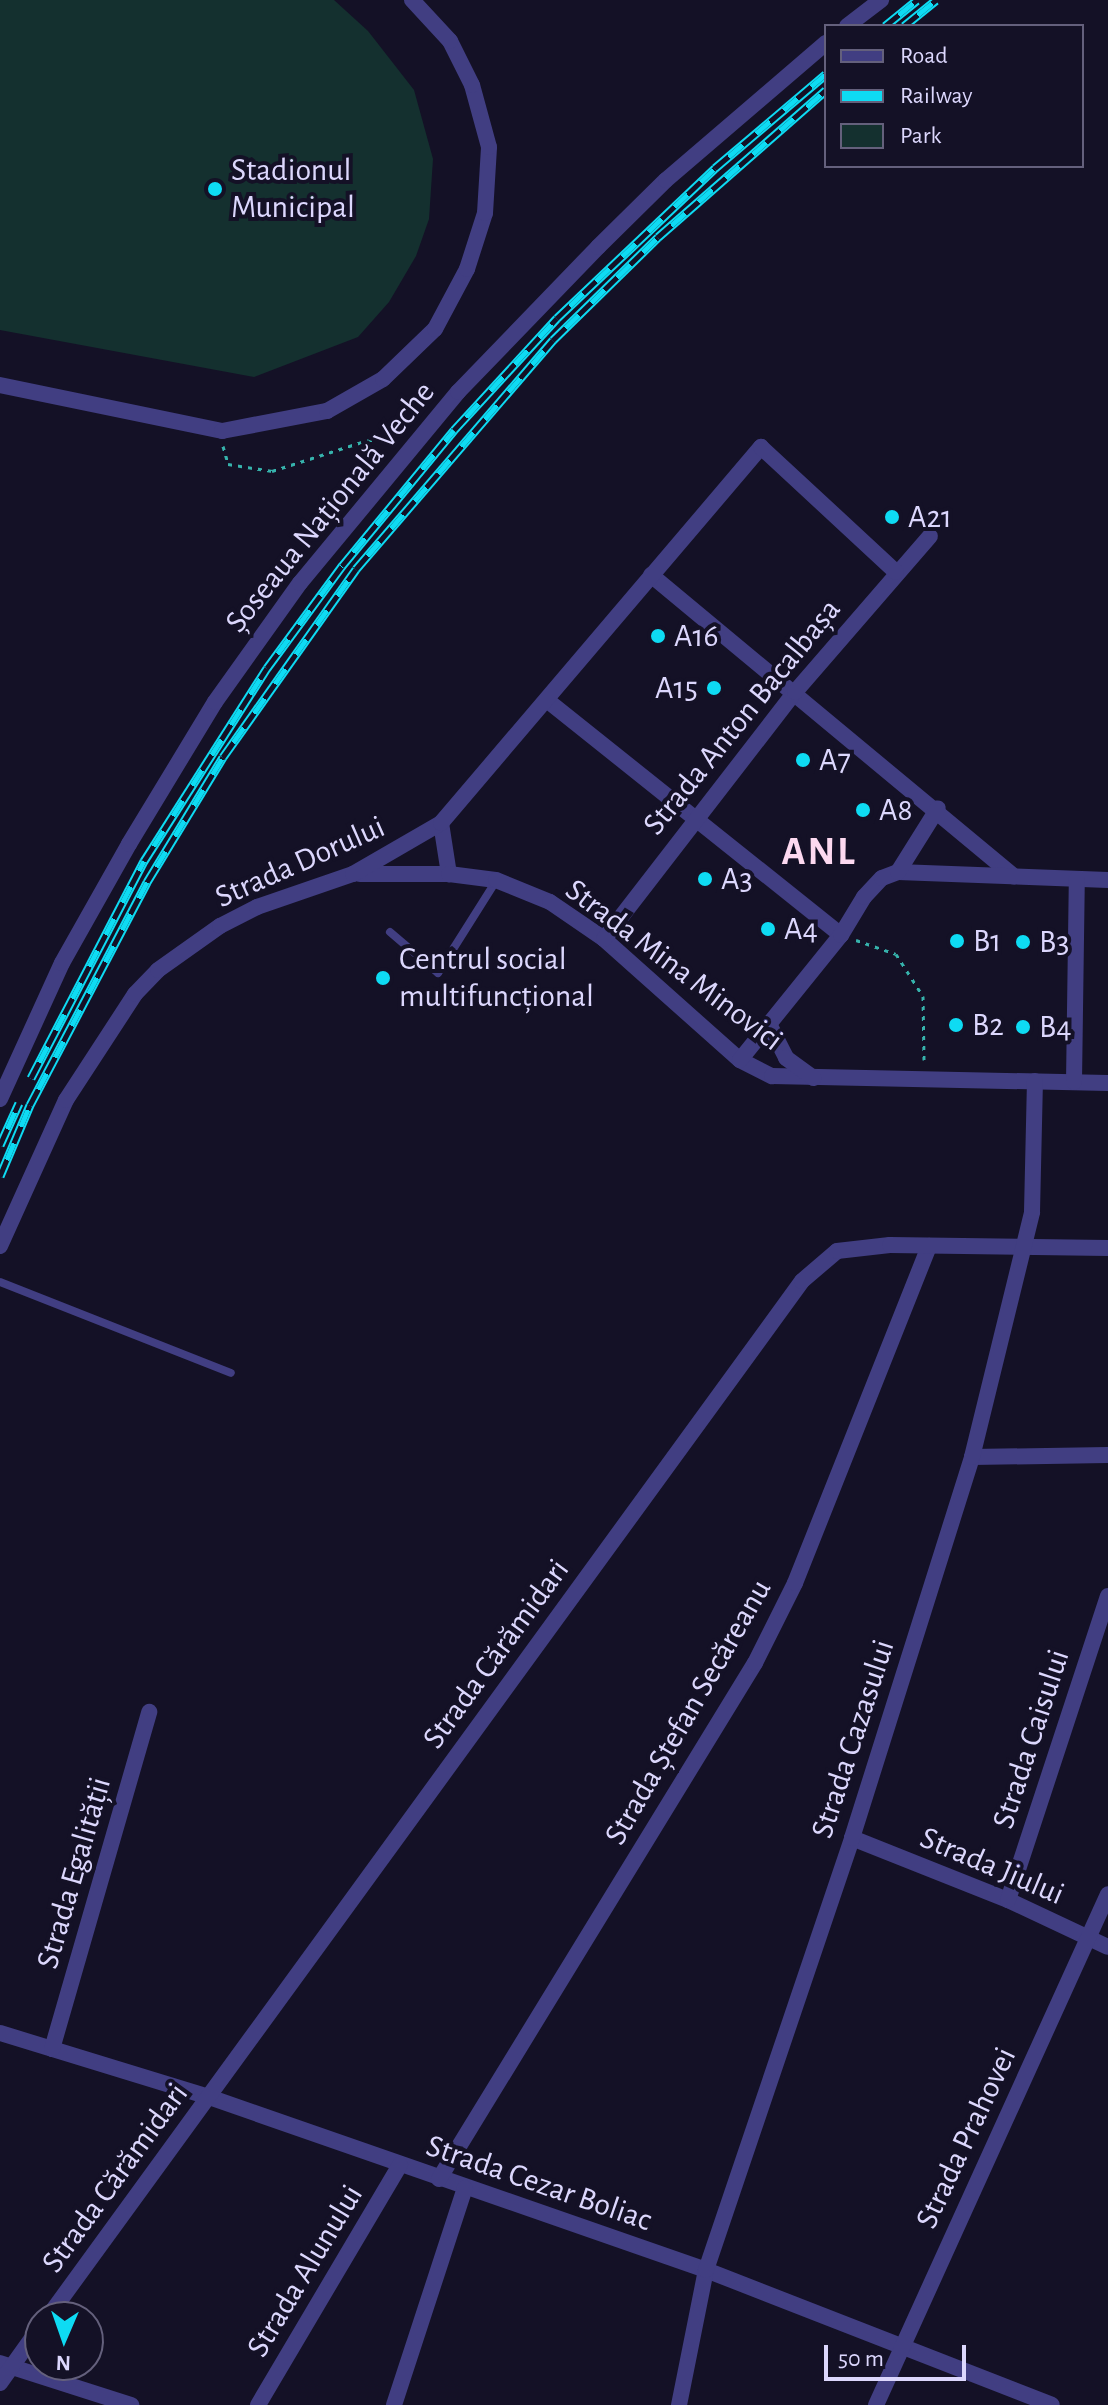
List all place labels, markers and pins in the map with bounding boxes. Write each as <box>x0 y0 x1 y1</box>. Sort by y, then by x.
place label: Stadionul Municipal <box>231 152 355 227</box>
marker: Stadionul Municipal <box>206 180 224 198</box>
place label: A21 <box>908 498 952 536</box>
marker: A21 <box>883 508 901 526</box>
place label: A16 <box>674 617 719 655</box>
marker: A16 <box>649 627 667 645</box>
place label: A15 <box>655 669 698 707</box>
marker: A15 <box>705 679 723 697</box>
place label: A7 <box>819 741 851 779</box>
marker: A7 <box>794 751 812 769</box>
place label: A8 <box>879 791 913 829</box>
marker: A8 <box>854 801 872 819</box>
place label: A3 <box>721 860 753 898</box>
marker: A3 <box>696 870 714 888</box>
place label: A4 <box>784 910 818 948</box>
marker: A4 <box>759 920 777 938</box>
place label: B1 <box>973 922 1001 960</box>
place label: B3 <box>1039 923 1069 961</box>
marker: B1 <box>948 932 966 950</box>
marker: B3 <box>1014 933 1032 951</box>
place label: Centrul social multifuncțional <box>399 941 594 1016</box>
marker: Centrul social multifuncțional <box>374 969 392 987</box>
place label: B2 <box>972 1006 1004 1044</box>
place label: B4 <box>1039 1008 1072 1046</box>
marker: B2 <box>947 1016 965 1034</box>
marker: B4 <box>1014 1018 1032 1036</box>

